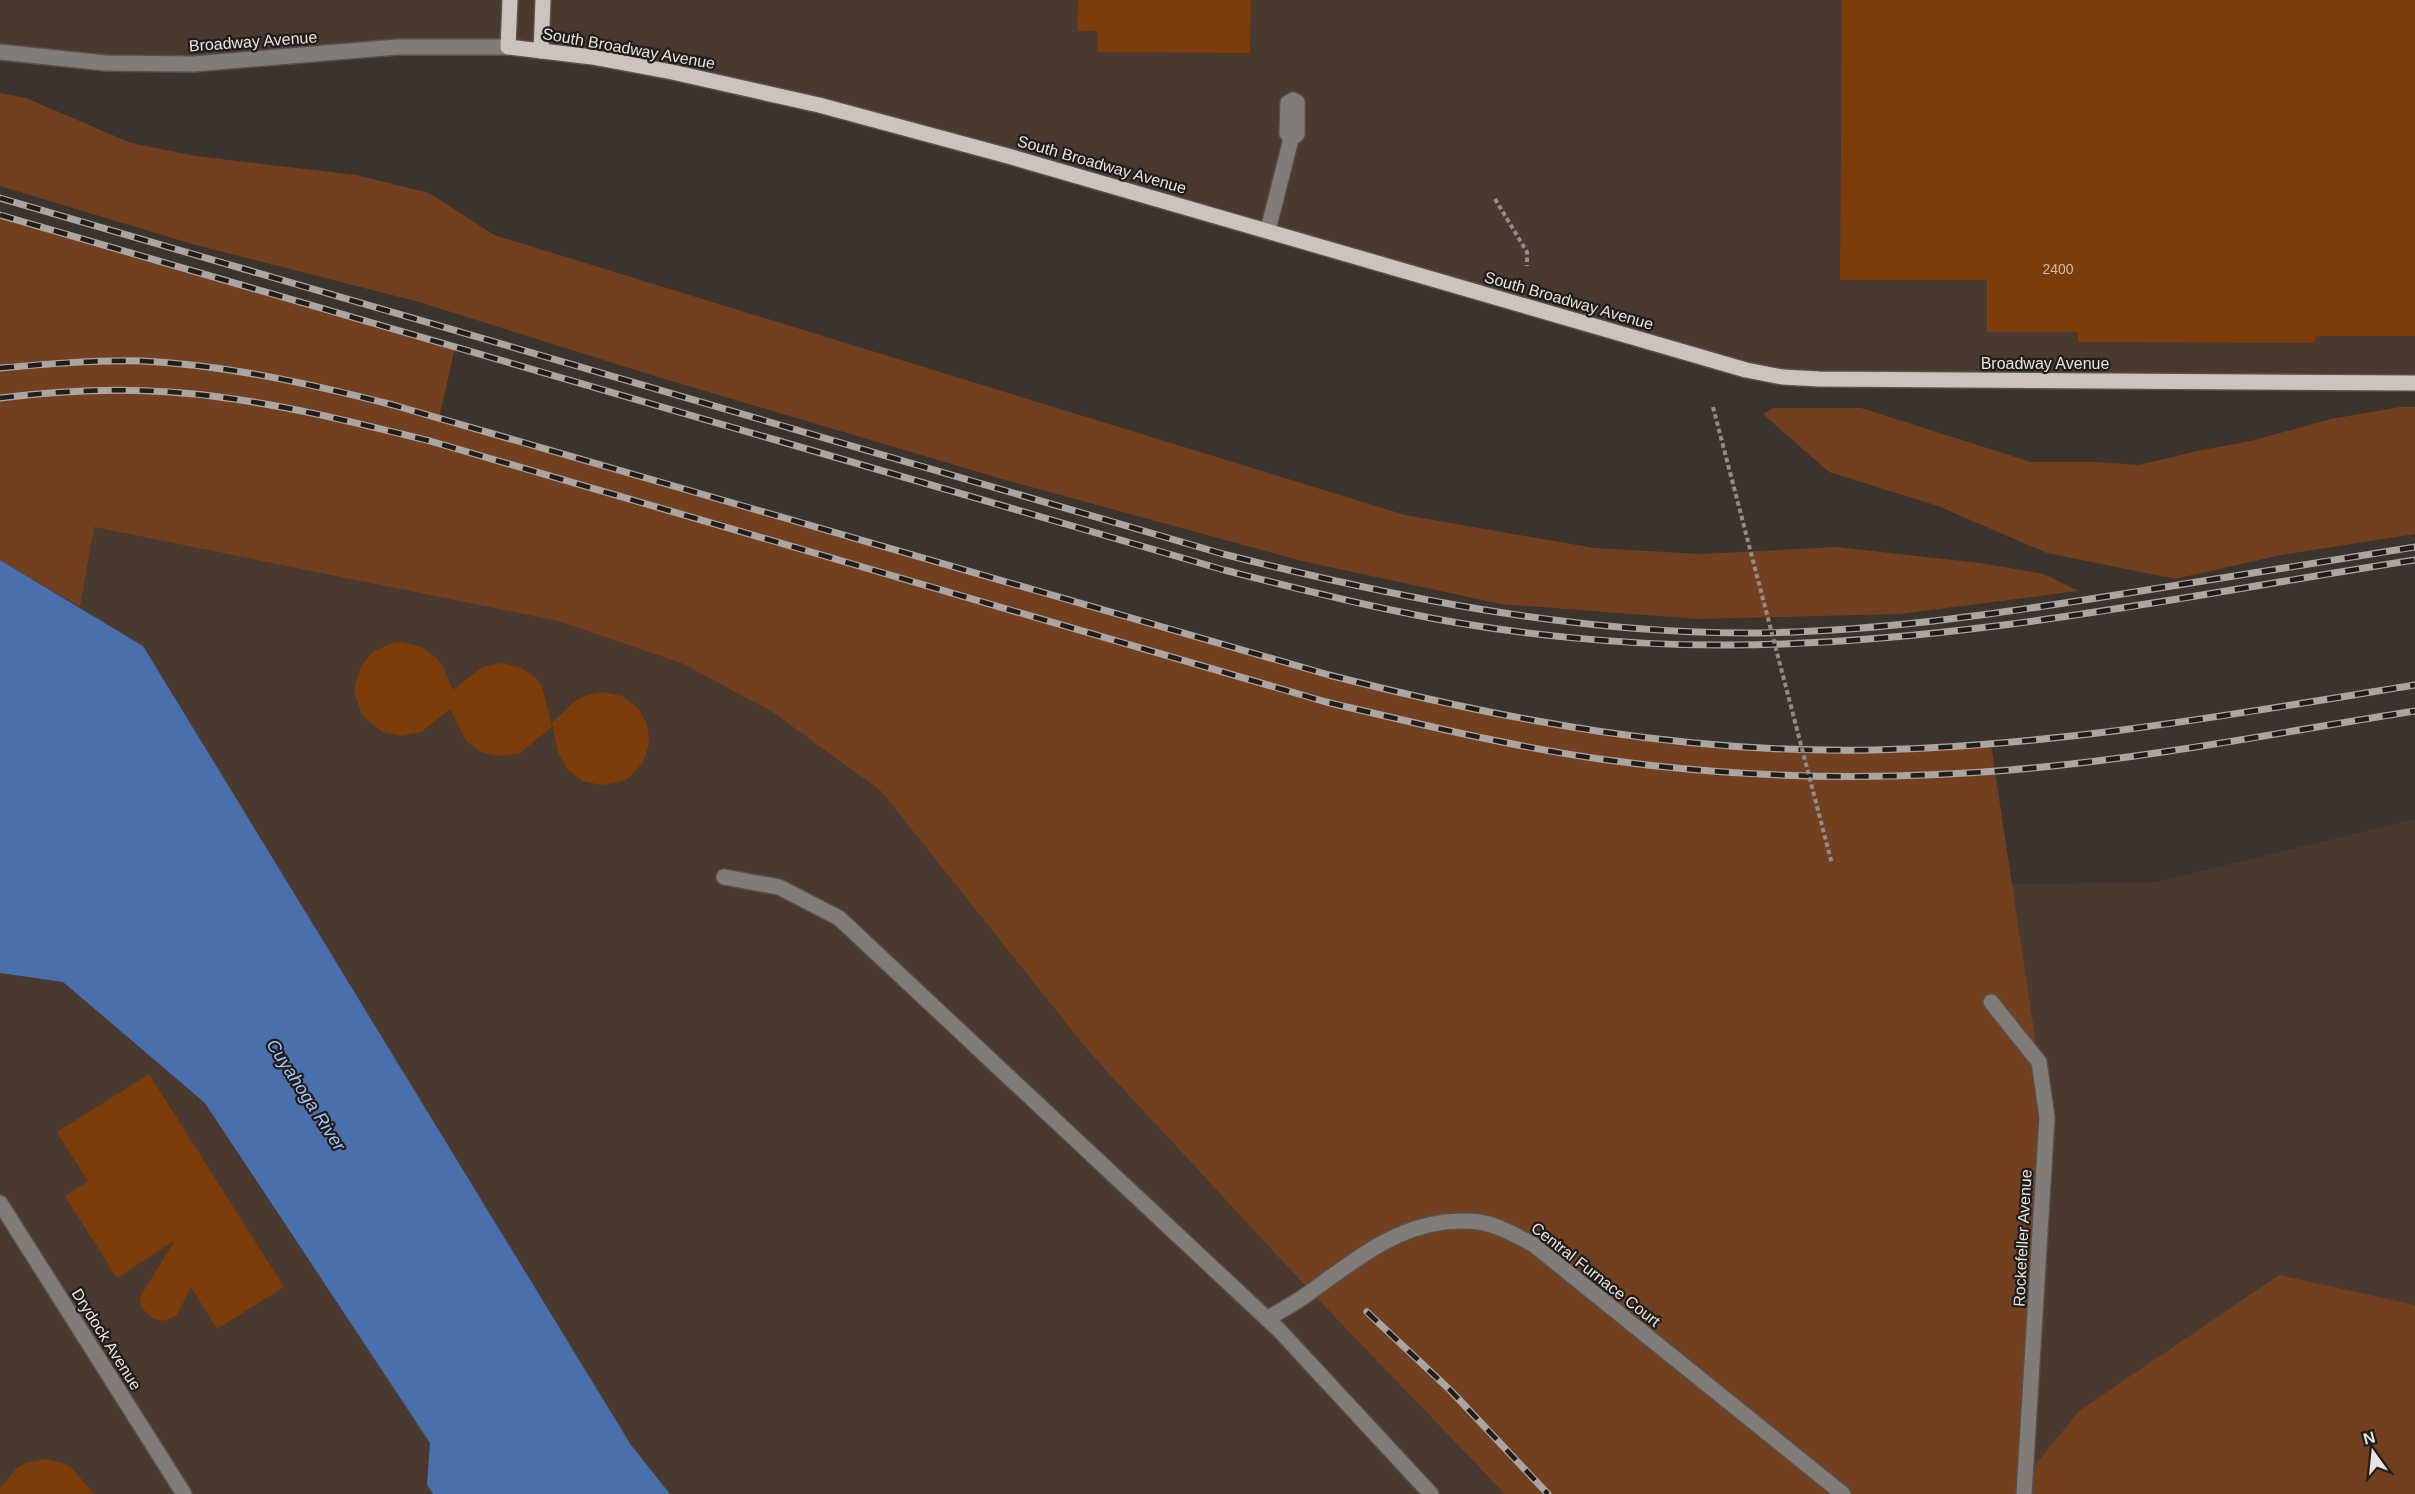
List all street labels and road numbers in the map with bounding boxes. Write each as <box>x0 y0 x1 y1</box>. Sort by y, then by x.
street label: South Broadway Avenue <box>541 25 717 72</box>
street label: Broadway Avenue <box>188 29 318 54</box>
street label: South Broadway Avenue <box>1015 132 1188 197</box>
street label: South Broadway Avenue <box>1482 268 1655 333</box>
street label: Broadway Avenue <box>1981 355 2109 372</box>
street label: Rockefeller Avenue <box>2010 1169 2035 1307</box>
street label: Central Furnace Court <box>1528 1219 1664 1330</box>
street label: Drydock Avenue <box>69 1285 145 1393</box>

